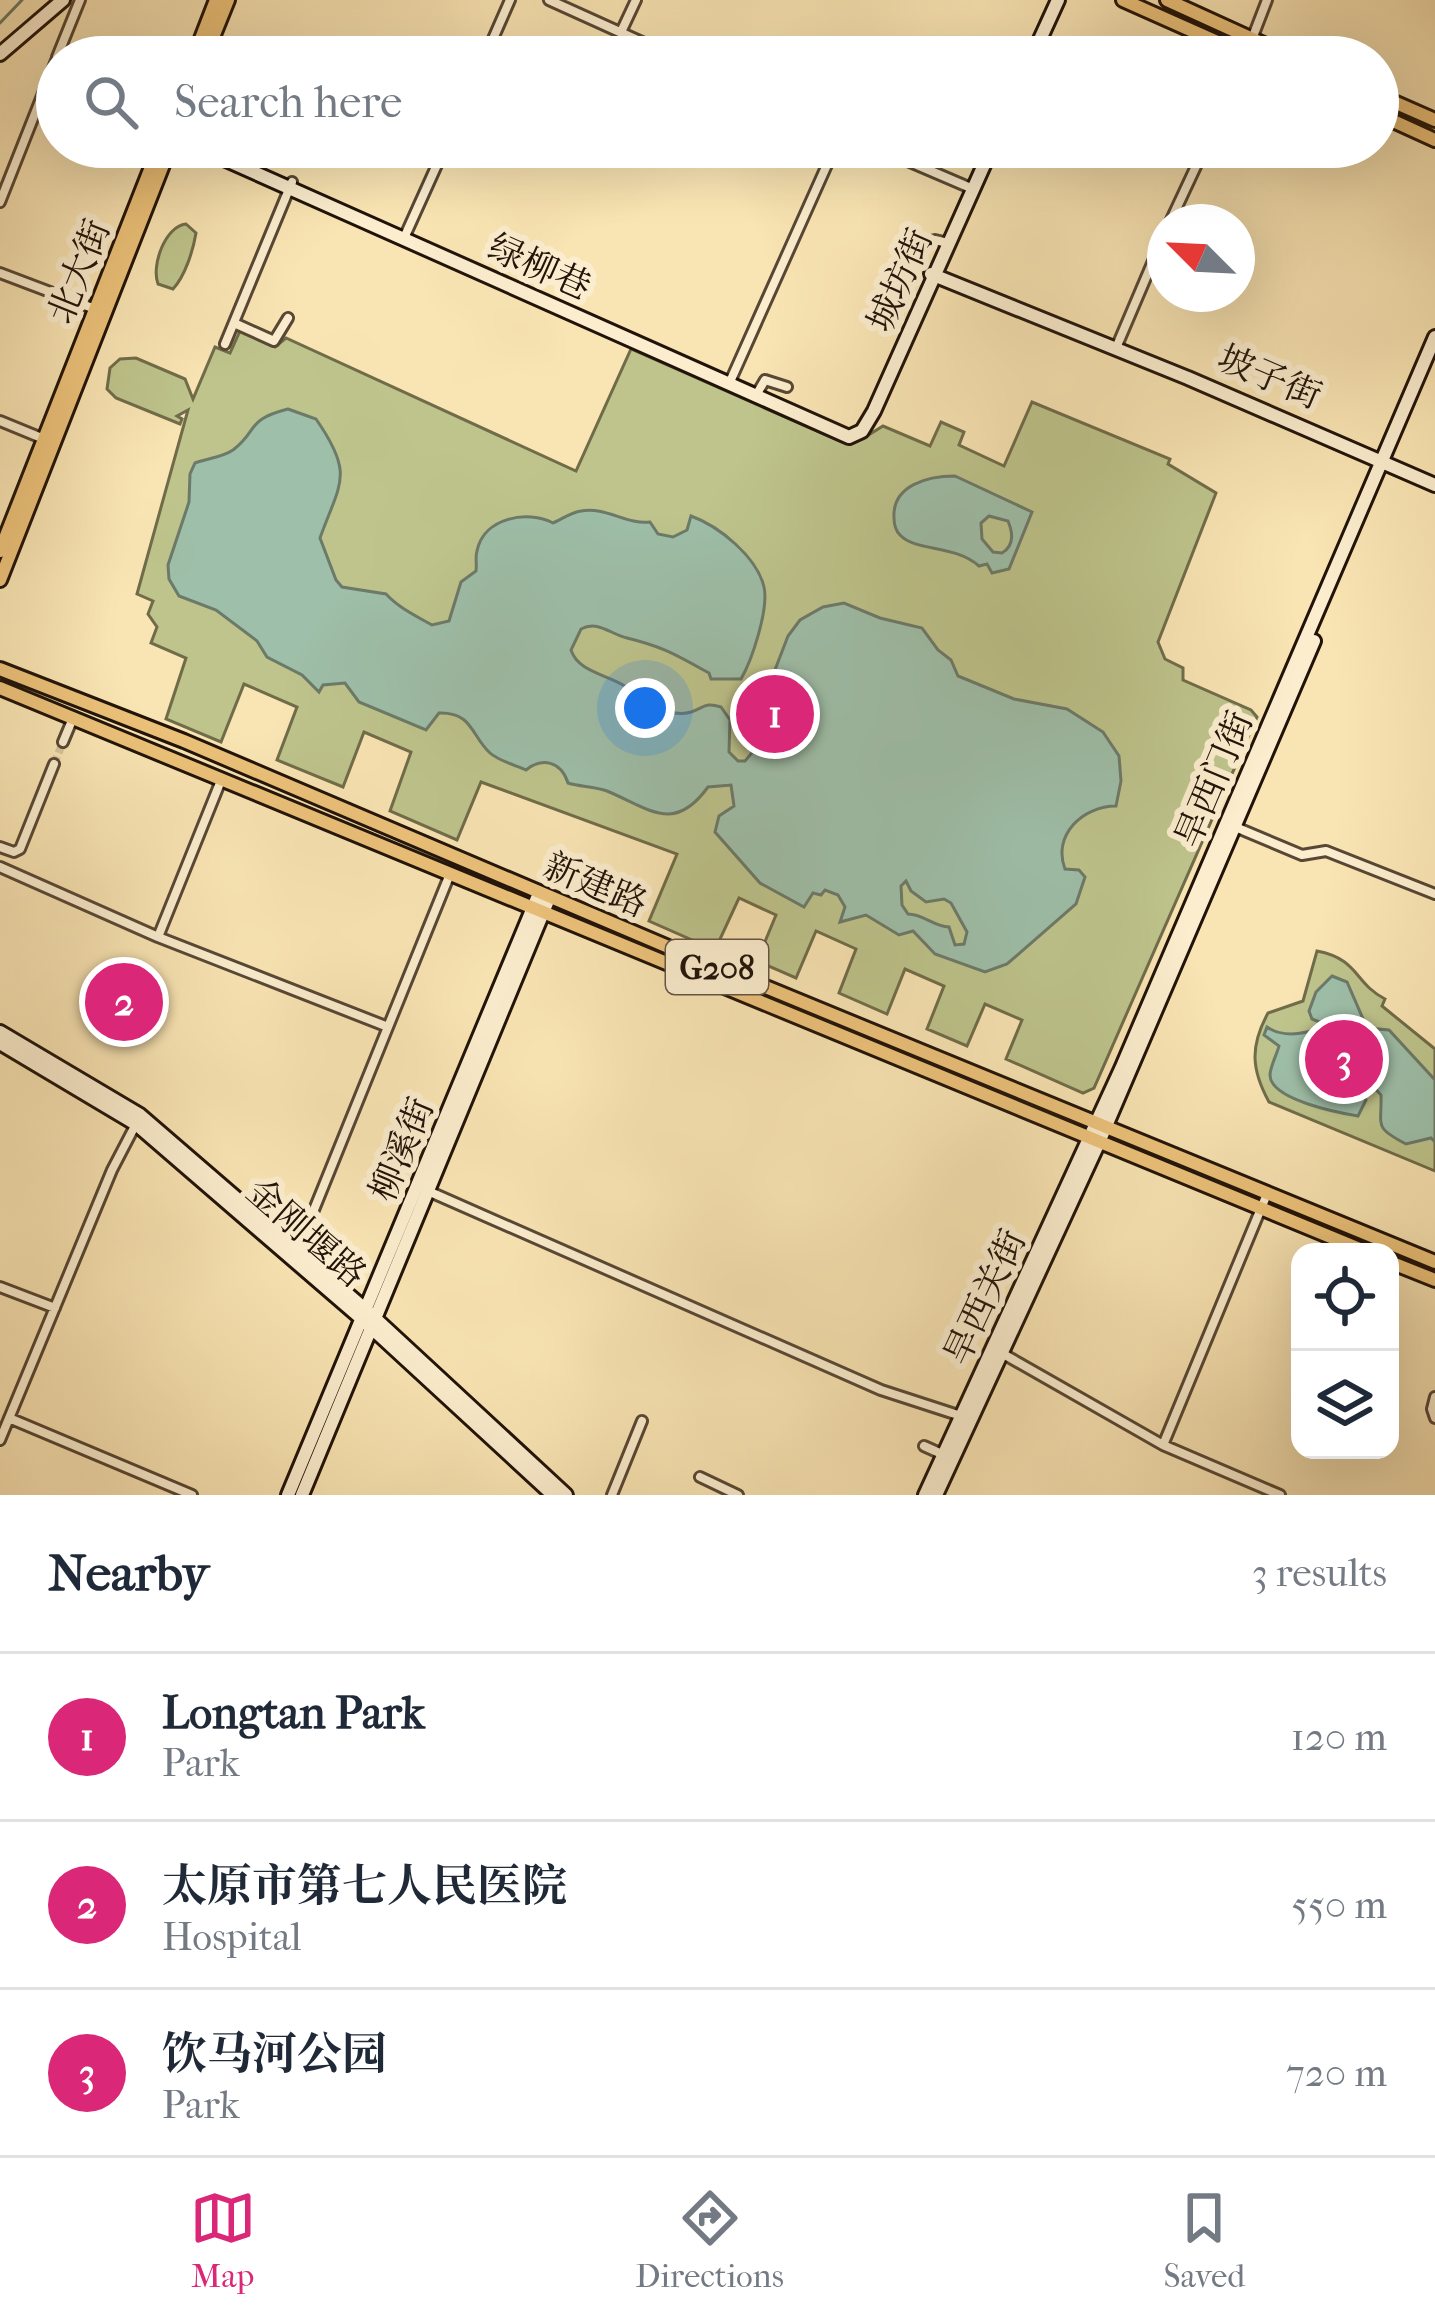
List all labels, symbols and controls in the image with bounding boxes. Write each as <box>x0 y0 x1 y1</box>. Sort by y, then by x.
search box <box>36 36 1399 168</box>
icon: search <box>78 69 144 135</box>
text: Search here <box>174 76 402 129</box>
north arrow <box>1147 204 1255 312</box>
street label: 北大街 <box>39 213 119 329</box>
street label: 城坊街 <box>859 223 941 338</box>
street label: 绿柳巷 <box>482 226 597 308</box>
street label: 坡子街 <box>1212 336 1328 417</box>
pin: 1 <box>736 669 814 759</box>
your location <box>615 678 675 738</box>
street label: 旱西门街 <box>1166 705 1261 854</box>
street label: 新建路 <box>538 844 654 925</box>
road number: G208 <box>666 940 768 994</box>
pin: 2 <box>85 957 163 1047</box>
pin: 3 <box>1305 1014 1383 1104</box>
street label: 柳溪街 <box>361 1091 442 1207</box>
street label: 金刚堰路 <box>238 1170 374 1296</box>
street label: 旱西关街 <box>935 1223 1034 1372</box>
map controls <box>1291 1243 1399 1459</box>
button: locate <box>1291 1243 1399 1351</box>
button: layers <box>1291 1351 1399 1459</box>
text: Nearby <box>48 1543 209 1603</box>
text: 3 results <box>1252 1550 1387 1596</box>
text: Longtan Park <box>162 1687 425 1740</box>
text: 1 <box>80 1714 94 1760</box>
text: 120 m <box>1291 1714 1387 1760</box>
text: Park <box>162 1740 240 1786</box>
text: 太原市第七人民医院 <box>162 1860 567 1913</box>
text: 2 <box>77 1882 97 1928</box>
text: 550 m <box>1291 1882 1387 1928</box>
text: Hospital <box>162 1914 302 1960</box>
text: 饮马河公园 <box>162 2028 387 2081</box>
text: 3 <box>79 2050 95 2096</box>
text: 720 m <box>1286 2050 1387 2096</box>
text: Park <box>162 2082 240 2128</box>
tab: Map <box>190 2185 256 2296</box>
tab: Directions <box>635 2185 784 2296</box>
tab: Saved <box>1163 2185 1245 2296</box>

